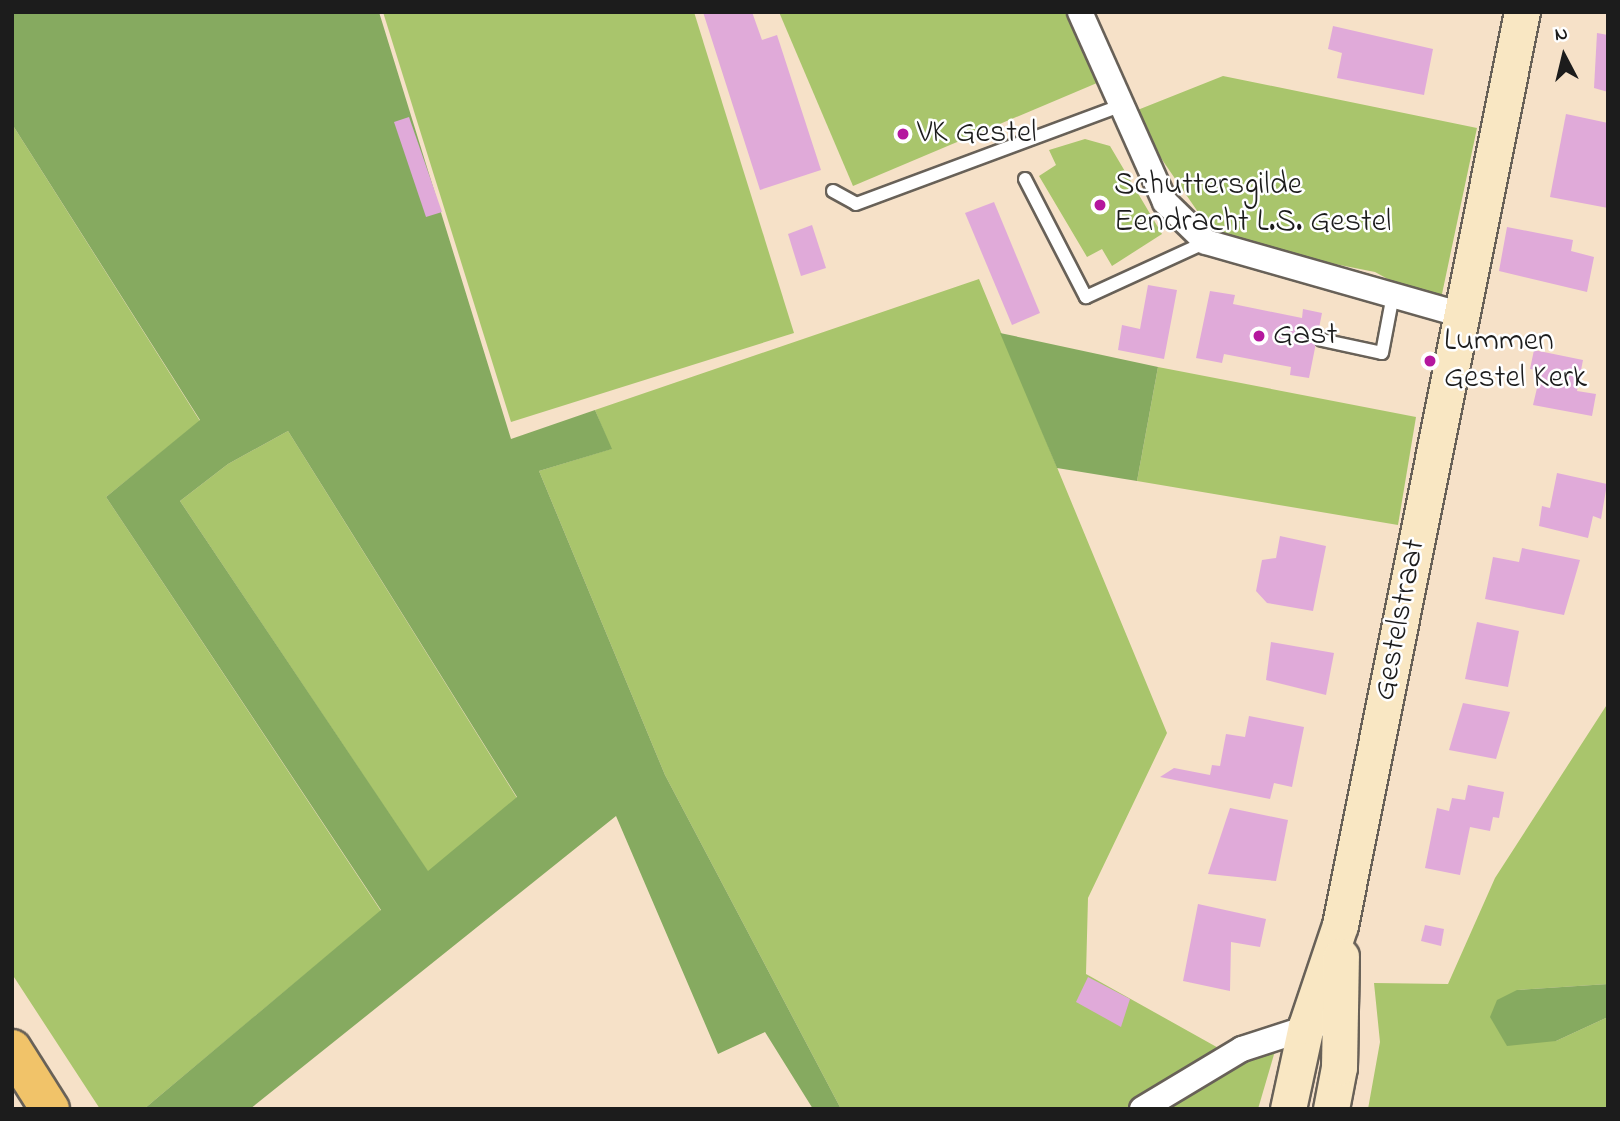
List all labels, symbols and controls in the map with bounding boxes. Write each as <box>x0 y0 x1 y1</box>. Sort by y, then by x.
text: N <box>1553 20 1569 49</box>
north arrow <box>1529 21 1599 91</box>
place label: VK Gestel <box>917 115 1037 153</box>
marker: VK Gestel <box>895 126 911 142</box>
place label: Schuttersgilde Eendracht L.S. Gestel <box>1114 168 1391 243</box>
marker: Schuttersgilde Eendracht L.S. Gestel <box>1092 197 1108 213</box>
place label: Gast <box>1273 317 1337 355</box>
place label: Lummen Gestel Kerk <box>1444 324 1587 399</box>
marker: Gast <box>1251 328 1267 344</box>
marker: Lummen Gestel Kerk <box>1422 353 1438 369</box>
street label: Gestelstraat <box>1367 536 1435 704</box>

